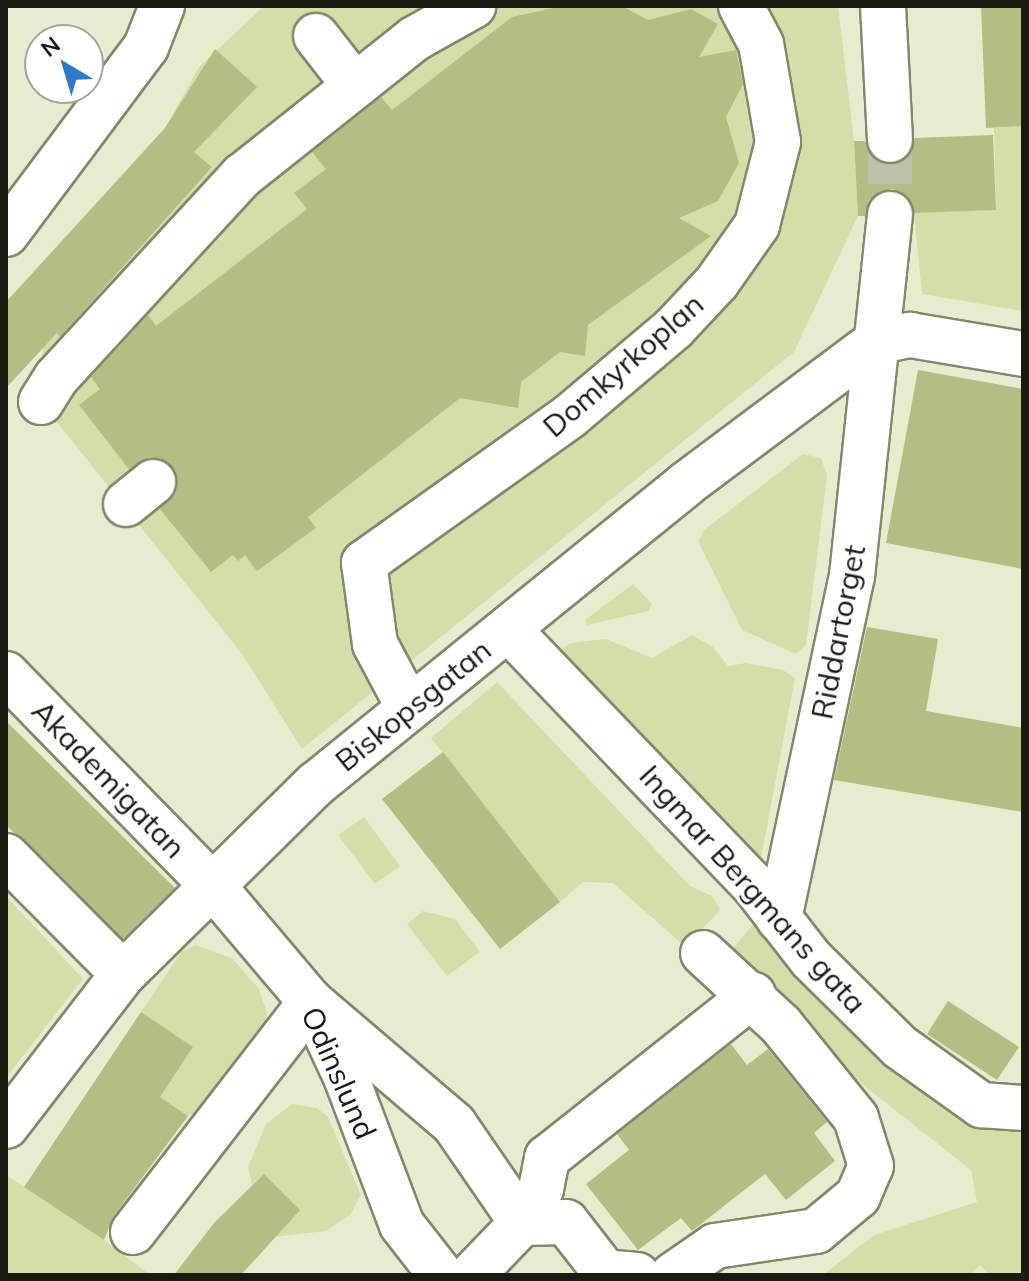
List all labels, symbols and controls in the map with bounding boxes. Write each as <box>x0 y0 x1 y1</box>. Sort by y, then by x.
north arrow <box>24 24 104 104</box>
text: N <box>35 31 66 63</box>
street label: Domkyrkoplan <box>536 286 710 444</box>
street label: Riddartorget <box>803 542 873 722</box>
street label: Biskopsgatan <box>328 631 498 779</box>
street label: Akademigatan <box>25 693 193 865</box>
street label: Ingmar Bergmans gata <box>632 758 874 1020</box>
street label: Odinslund <box>294 1001 384 1145</box>

